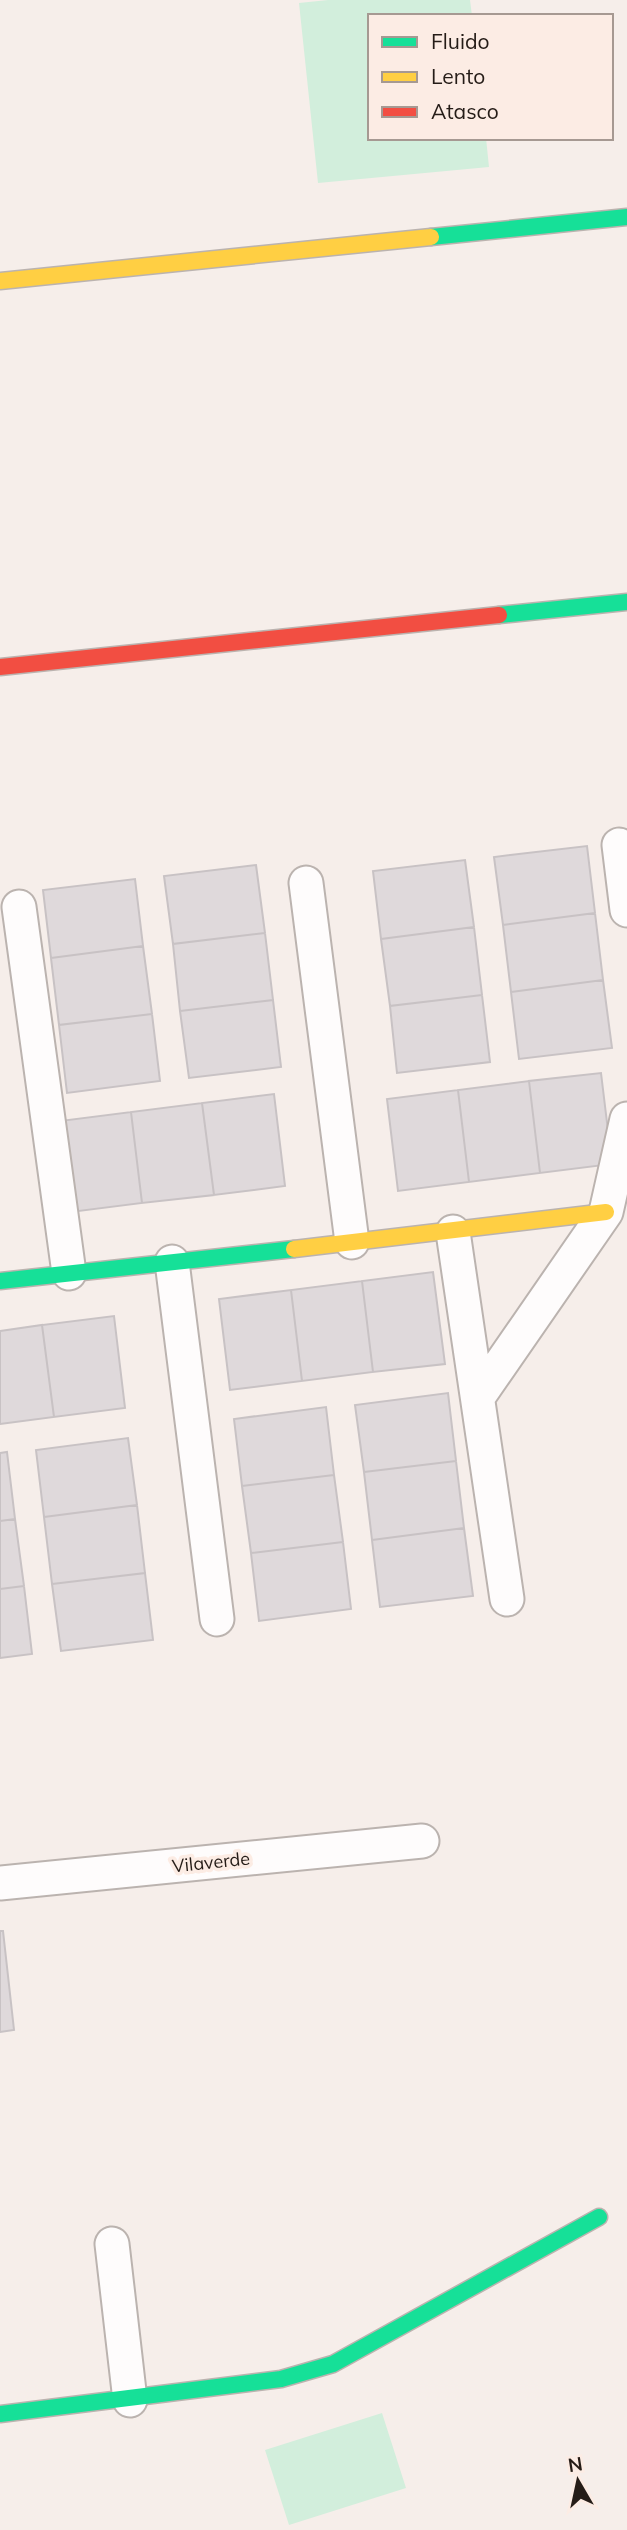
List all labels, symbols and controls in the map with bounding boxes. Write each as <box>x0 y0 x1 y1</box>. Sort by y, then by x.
legend <box>368 14 613 140</box>
text: Fluido <box>431 28 490 54</box>
text: Lento <box>431 63 485 89</box>
text: Atasco <box>431 98 499 124</box>
street label: Vilaverde <box>171 1846 251 1878</box>
north arrow <box>543 2446 613 2516</box>
text: N <box>566 2451 584 2477</box>

